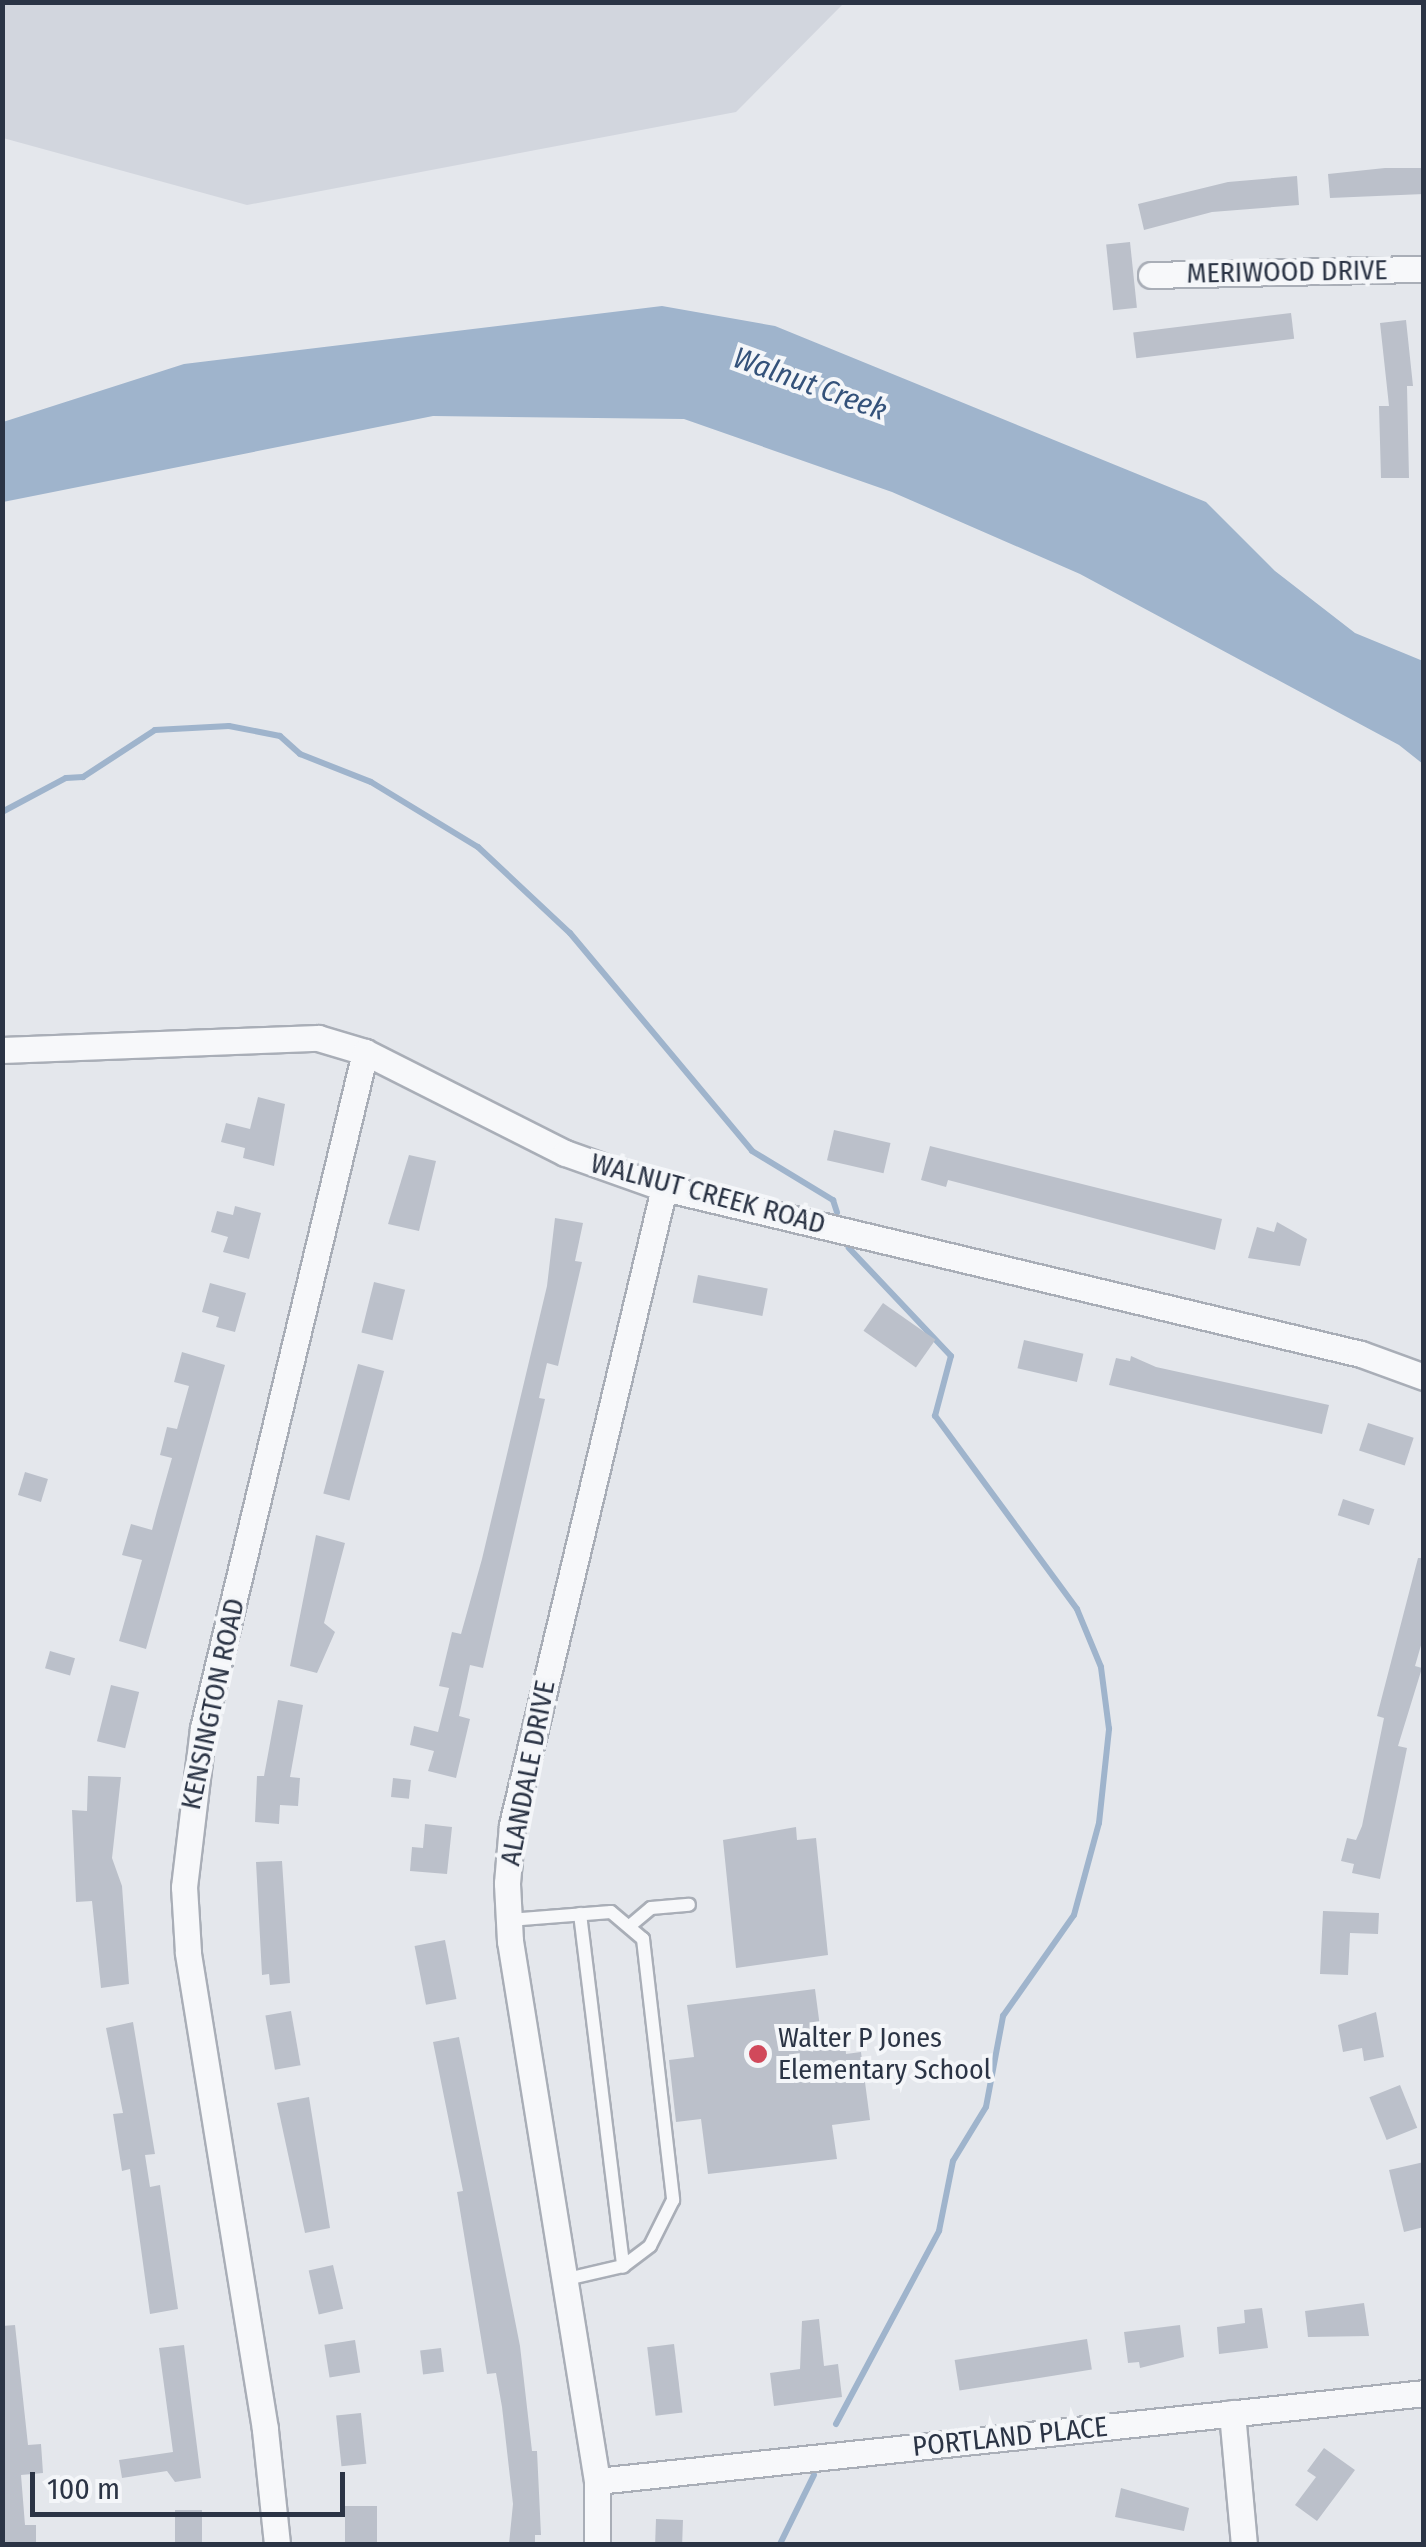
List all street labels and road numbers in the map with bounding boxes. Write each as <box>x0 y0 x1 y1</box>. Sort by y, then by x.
street label: MERIWOOD DRIVE <box>1186 253 1388 291</box>
street label: WALNUT CREEK ROAD <box>587 1147 829 1241</box>
street label: KENSINGTON ROAD <box>174 1595 252 1813</box>
street label: ALANDALE DRIVE <box>494 1678 562 1868</box>
street label: PORTLAND PLACE <box>911 2410 1109 2464</box>

